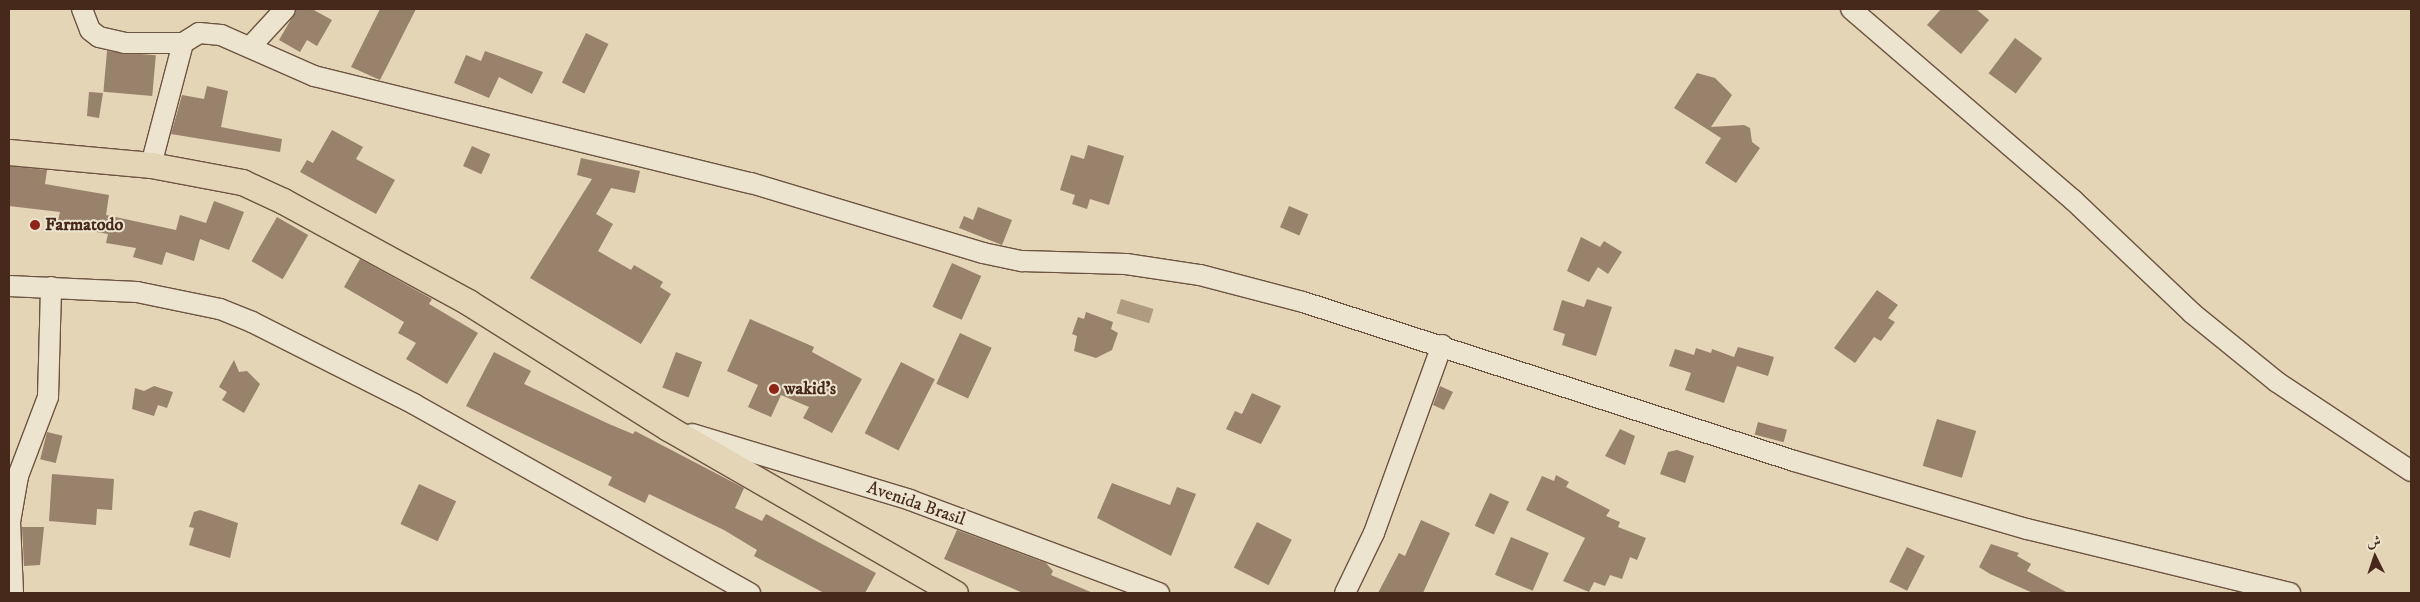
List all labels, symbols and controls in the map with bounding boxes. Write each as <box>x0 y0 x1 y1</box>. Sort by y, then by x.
place label: Farmatodo <box>45 214 123 236</box>
marker: Farmatodo <box>29 219 41 231</box>
place label: wakid's <box>784 378 836 400</box>
marker: wakid's <box>768 383 780 395</box>
street label: Avenida Brasil <box>864 477 968 531</box>
north arrow <box>2350 532 2400 582</box>
text: ش <box>2366 533 2382 551</box>

